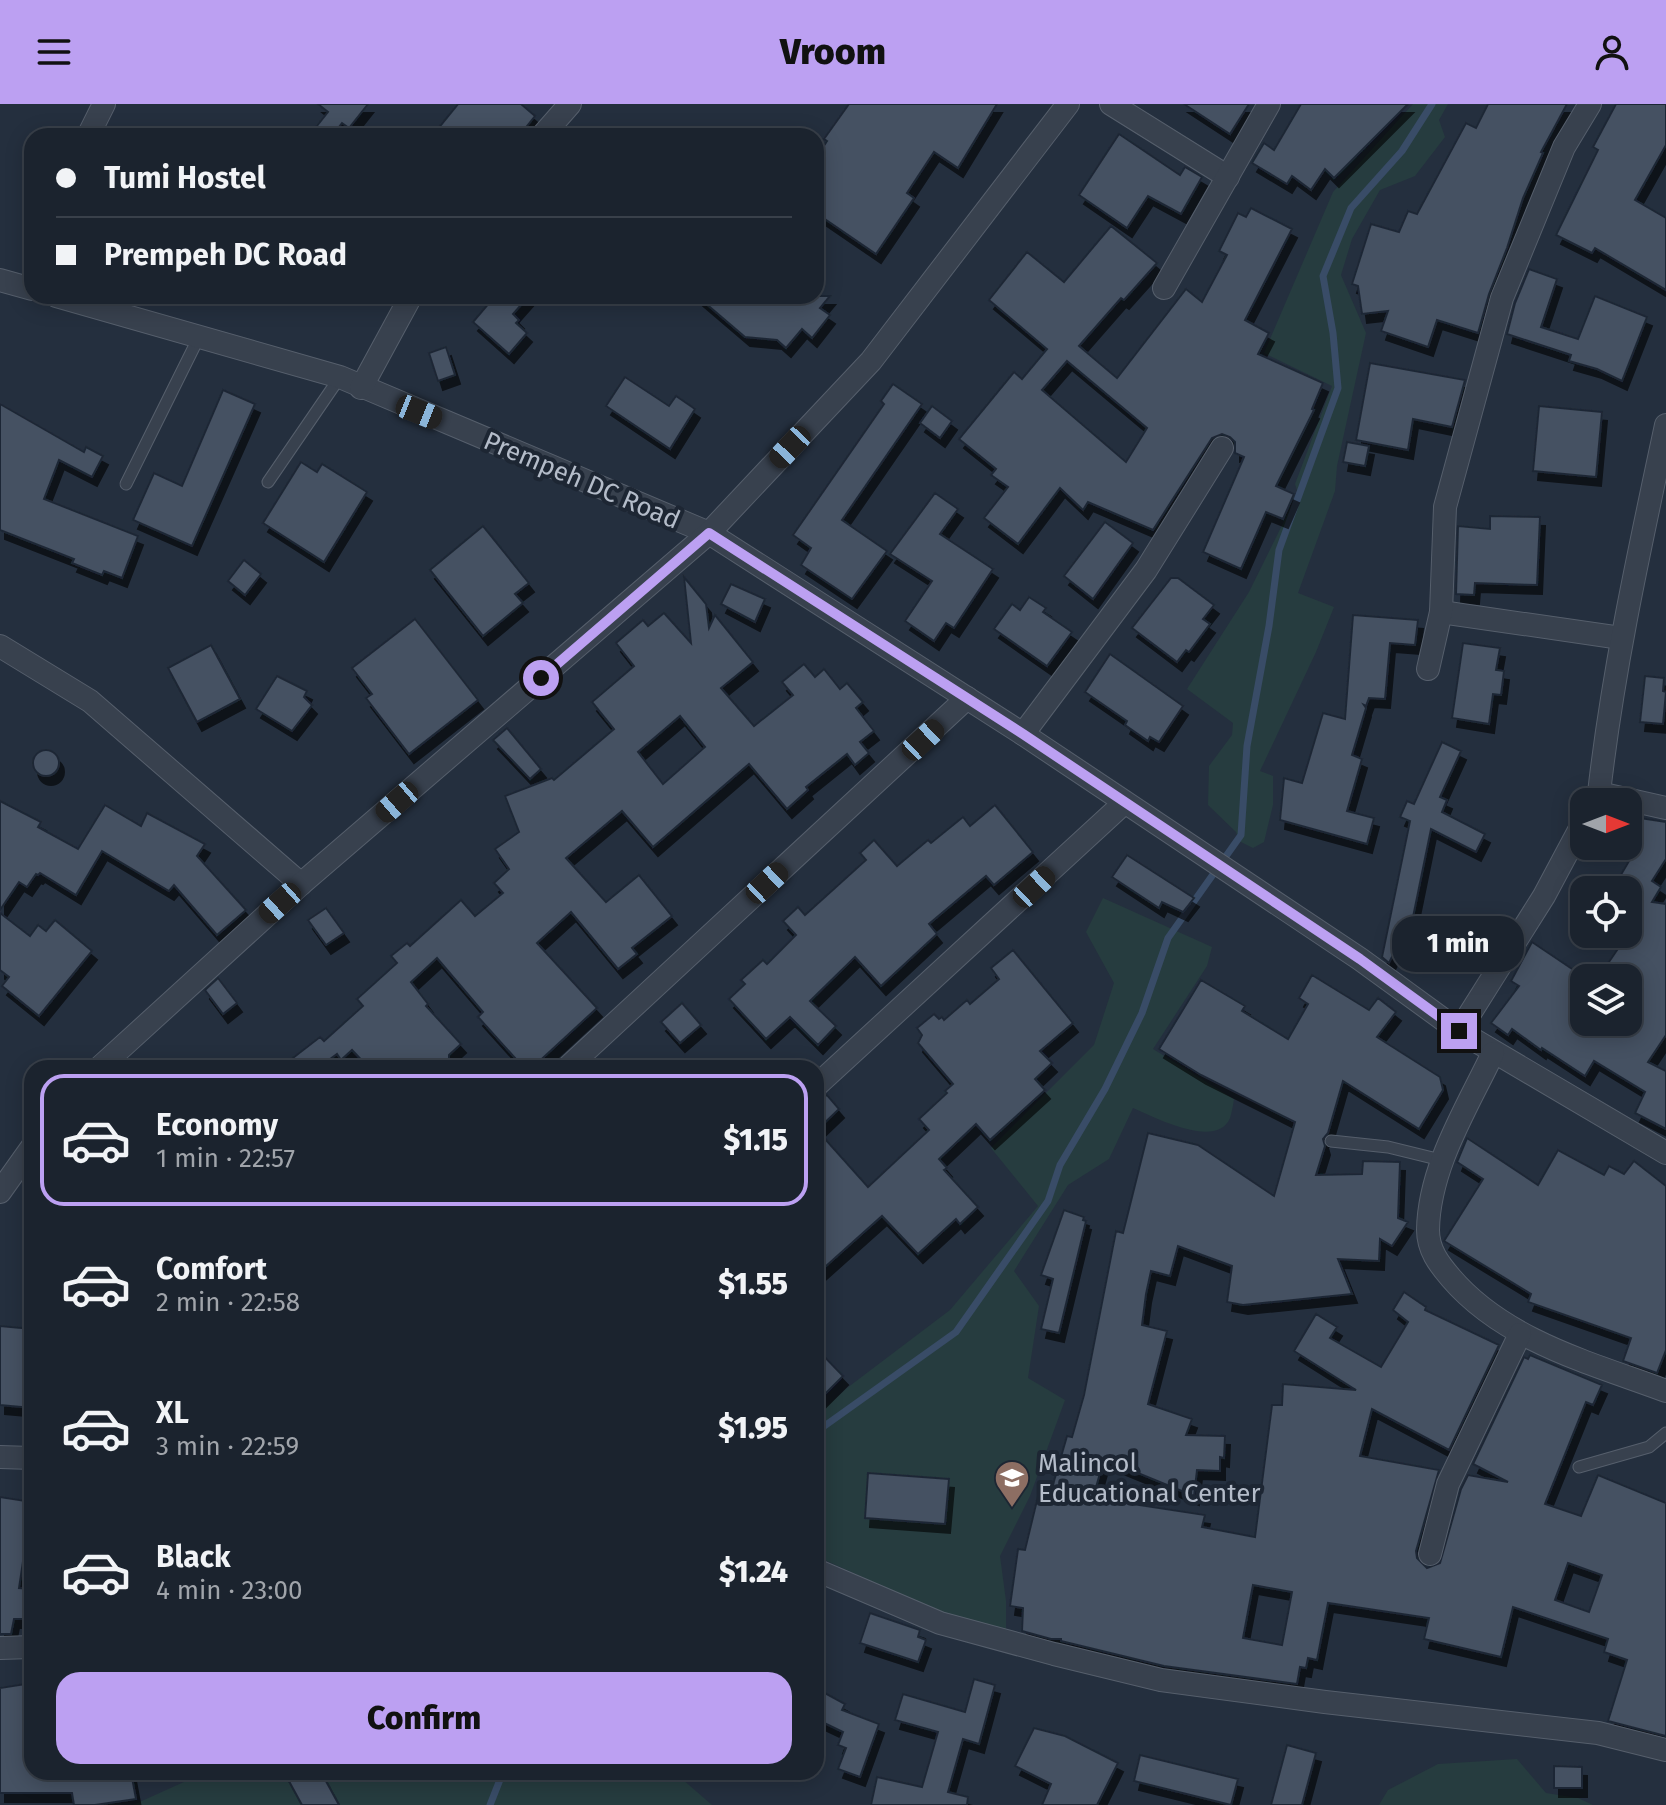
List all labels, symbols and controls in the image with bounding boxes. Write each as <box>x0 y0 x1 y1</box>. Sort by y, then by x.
icon: menu <box>32 30 76 74</box>
text: Vroom <box>780 30 886 74</box>
icon: person <box>1590 30 1634 74</box>
text: Tumi Hostel <box>104 160 266 196</box>
text: Prempeh DC Road <box>104 237 347 273</box>
car <box>392 392 446 432</box>
car <box>765 421 815 473</box>
street label: Prempeh DC Road <box>479 425 685 536</box>
route start <box>523 660 559 696</box>
car <box>897 715 949 765</box>
car <box>371 777 423 827</box>
north arrow <box>1570 788 1642 860</box>
map controls <box>1570 788 1642 1036</box>
car <box>741 858 793 908</box>
car <box>1008 862 1060 912</box>
button: locate <box>1570 876 1642 948</box>
car <box>254 878 306 928</box>
callout: 1 min <box>1393 915 1525 971</box>
text: 1 min <box>1427 928 1489 959</box>
button: layers <box>1570 964 1642 1036</box>
route end <box>1441 1013 1477 1049</box>
icon: car <box>60 1104 132 1176</box>
text: Economy <box>156 1107 278 1143</box>
text: $1.15 <box>724 1122 788 1158</box>
text: 1 min · 22:57 <box>156 1143 295 1174</box>
icon: car <box>60 1248 132 1320</box>
text: Comfort <box>156 1251 267 1287</box>
text: $1.55 <box>718 1266 788 1302</box>
text: 2 min · 22:58 <box>156 1287 300 1318</box>
icon: car <box>60 1392 132 1464</box>
text: XL <box>156 1395 189 1431</box>
text: $1.95 <box>718 1410 788 1446</box>
text: 3 min · 22:59 <box>156 1431 299 1462</box>
place label: Malincol Educational Center <box>1038 1448 1261 1509</box>
school or university icon: Malincol Educational Center <box>993 1459 1031 1509</box>
icon: car <box>60 1536 132 1608</box>
text: Black <box>156 1539 231 1575</box>
text: $1.24 <box>719 1554 788 1590</box>
text: 4 min · 23:00 <box>156 1575 303 1606</box>
button: Confirm <box>56 1672 792 1764</box>

